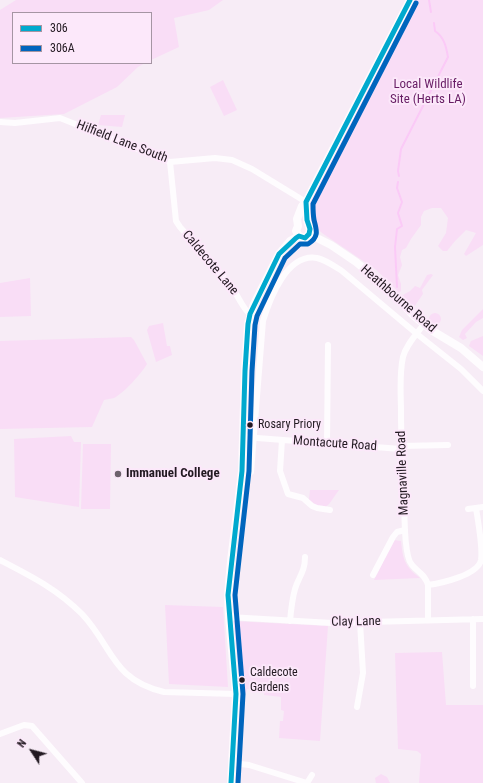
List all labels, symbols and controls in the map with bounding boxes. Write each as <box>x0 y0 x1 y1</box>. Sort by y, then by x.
legend <box>12 12 152 64</box>
text: 306 <box>50 21 68 35</box>
text: 306A <box>50 41 75 55</box>
park label: Local Wildlife Site (Herts LA) <box>390 77 466 108</box>
street label: Hilfield Lane South <box>74 117 170 167</box>
street label: Caldecote Lane <box>179 228 241 298</box>
street label: Heathbourne Road <box>357 262 439 336</box>
place label: Rosary Priory <box>258 418 321 432</box>
marker: Rosary Priory <box>245 420 255 430</box>
street label: Magnaville Road <box>394 430 412 516</box>
street label: Montacute Road <box>293 433 377 455</box>
place label: Immanuel College <box>126 466 220 482</box>
marker: Immanuel College <box>113 469 123 479</box>
street label: Clay Lane <box>331 614 381 630</box>
place label: Caldecote Gardens <box>250 666 298 694</box>
marker: Caldecote Gardens <box>237 675 247 685</box>
north arrow <box>12 731 52 771</box>
text: N <box>15 737 29 750</box>

